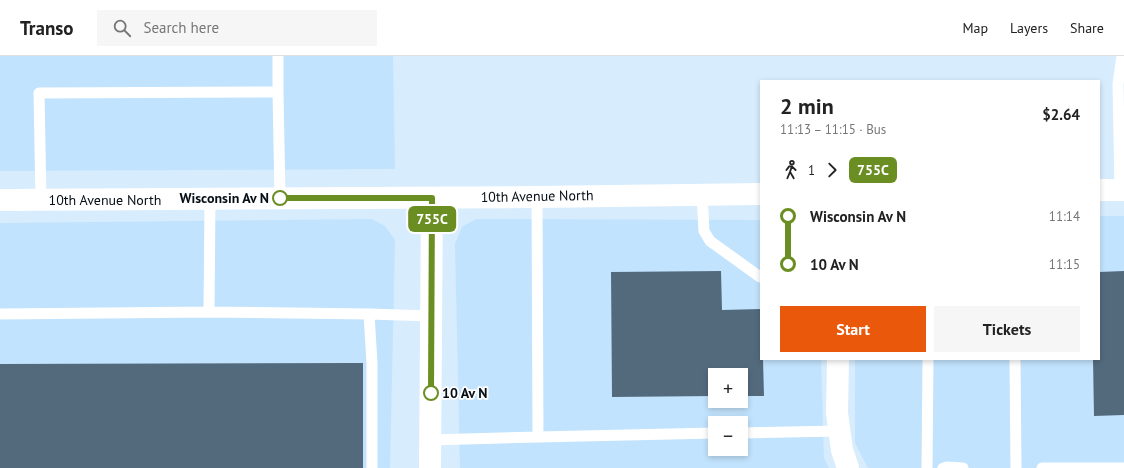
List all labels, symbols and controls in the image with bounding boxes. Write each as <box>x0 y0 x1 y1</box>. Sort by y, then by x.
search box <box>97 10 377 46</box>
text: Transo <box>20 16 73 40</box>
icon: search <box>111 17 133 39</box>
text: Search here <box>143 18 219 37</box>
text: Map <box>962 19 988 37</box>
text: Layers <box>1010 19 1048 37</box>
text: Share <box>1070 19 1104 37</box>
text: 2 min <box>780 92 834 120</box>
text: $2.64 <box>1042 105 1080 124</box>
text: 11:13 – 11:15 · Bus <box>780 121 886 138</box>
icon: walk <box>780 159 802 181</box>
icon: forward <box>821 159 843 181</box>
text: 755C <box>857 161 889 179</box>
text: 1 <box>808 162 815 179</box>
street label: 10th Avenue North <box>480 186 594 206</box>
place label: Wisconsin Av N <box>179 189 269 207</box>
marker: Wisconsin Av N <box>272 190 288 206</box>
street label: 10th Avenue North <box>49 191 161 209</box>
line badge: 755C <box>404 206 460 232</box>
text: Wisconsin Av N <box>810 207 906 226</box>
text: 11:14 <box>1049 208 1080 225</box>
text: 755C <box>416 210 448 228</box>
text: 10 Av N <box>810 255 859 274</box>
text: 11:15 <box>1049 256 1080 273</box>
button: Start <box>780 306 926 352</box>
button: Tickets <box>934 306 1080 352</box>
map controls <box>708 368 748 456</box>
button: + <box>708 368 748 408</box>
place label: 10 Av N <box>442 384 487 402</box>
marker: 10 Av N <box>423 385 439 401</box>
button: − <box>708 416 748 456</box>

